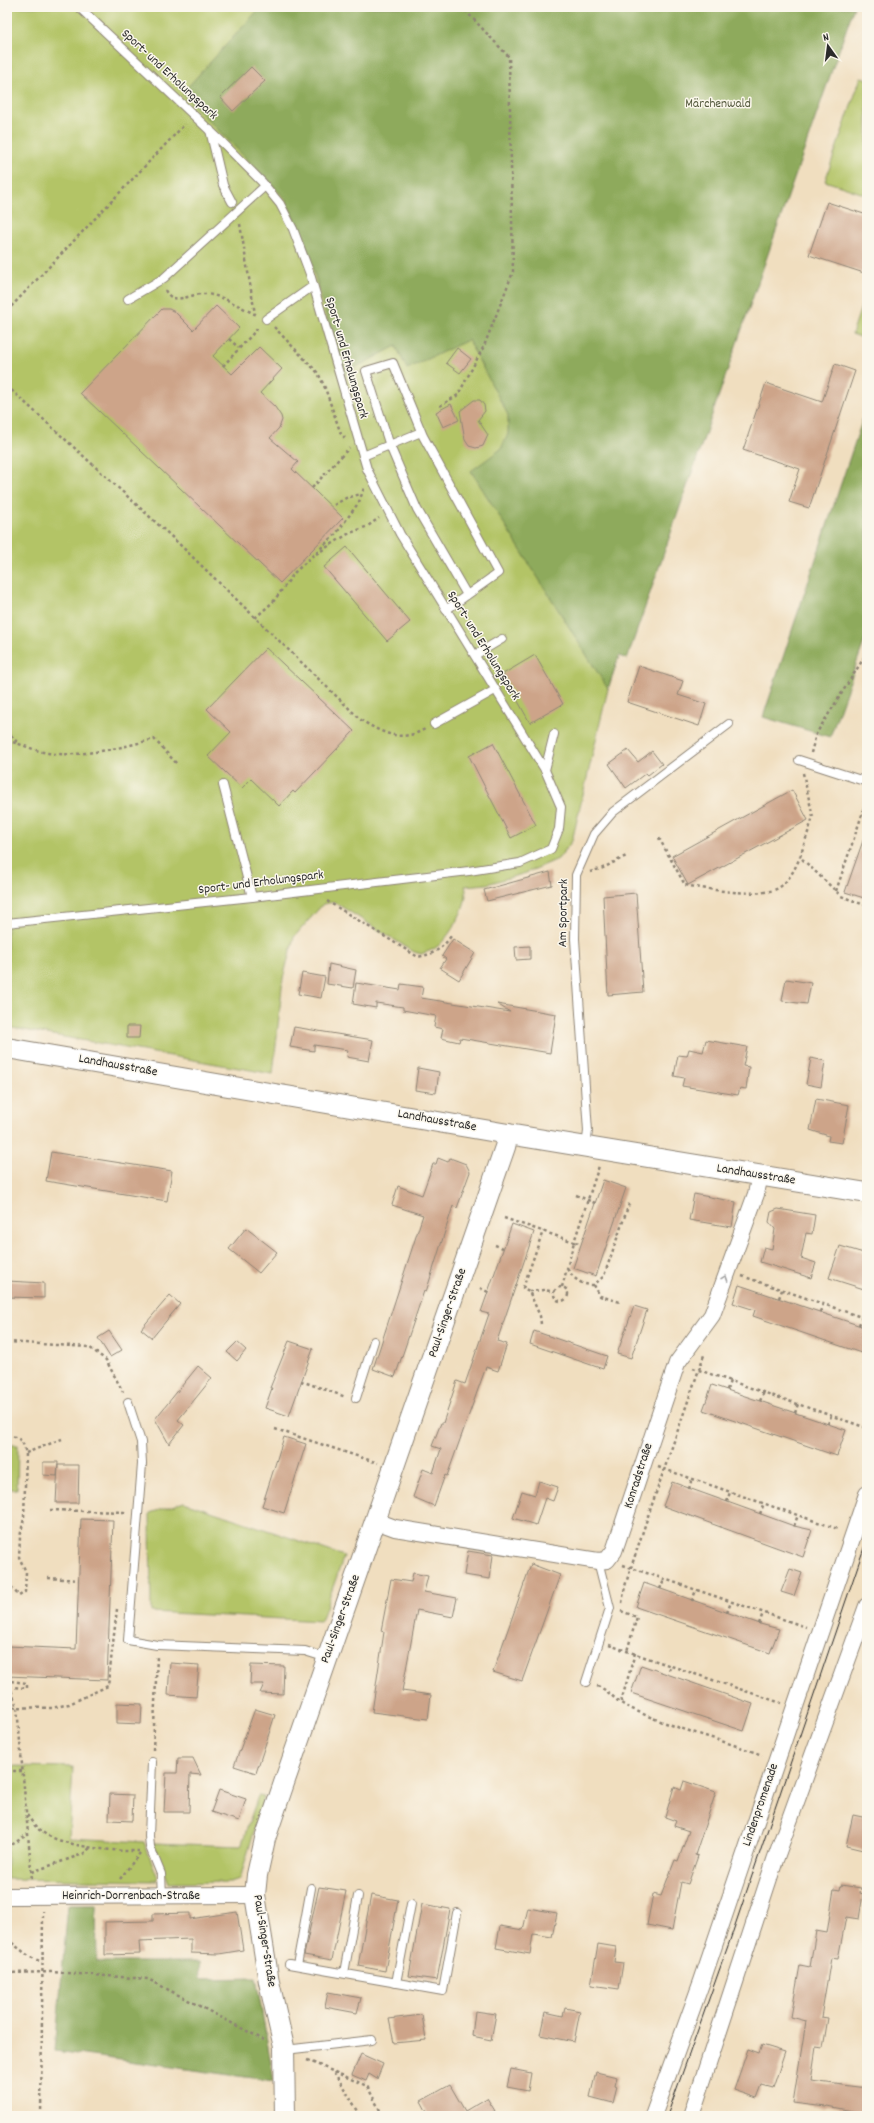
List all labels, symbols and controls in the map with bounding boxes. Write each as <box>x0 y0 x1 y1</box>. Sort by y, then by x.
street label: Sport- und Erholungspark <box>117 25 221 125</box>
north arrow <box>808 26 848 66</box>
text: N <box>821 30 831 47</box>
park label: Märchenwald <box>685 95 751 114</box>
street label: Sport- und Erholungspark <box>320 295 372 421</box>
street label: Sport- und Erholungspark <box>442 588 524 704</box>
street label: Sport- und Erholungspark <box>197 866 325 900</box>
street label: Am Sportpark <box>554 879 574 947</box>
street label: Landhausstraße <box>77 1050 159 1082</box>
street label: Landhausstraße <box>396 1105 478 1137</box>
street label: Landhausstraße <box>715 1159 797 1191</box>
street label: Paul-Singer-Straße <box>424 1266 472 1360</box>
one-way arrow <box>721 1275 729 1282</box>
street label: Konradstraße <box>619 1441 659 1511</box>
street label: Paul-Singer-Straße <box>316 1572 366 1666</box>
street label: Lindenpromenade <box>738 1761 784 1849</box>
street label: Heinrich-Dorrenbach-Straße <box>62 1887 200 1906</box>
street label: Paul-Singer-Straße <box>247 1893 281 1989</box>

